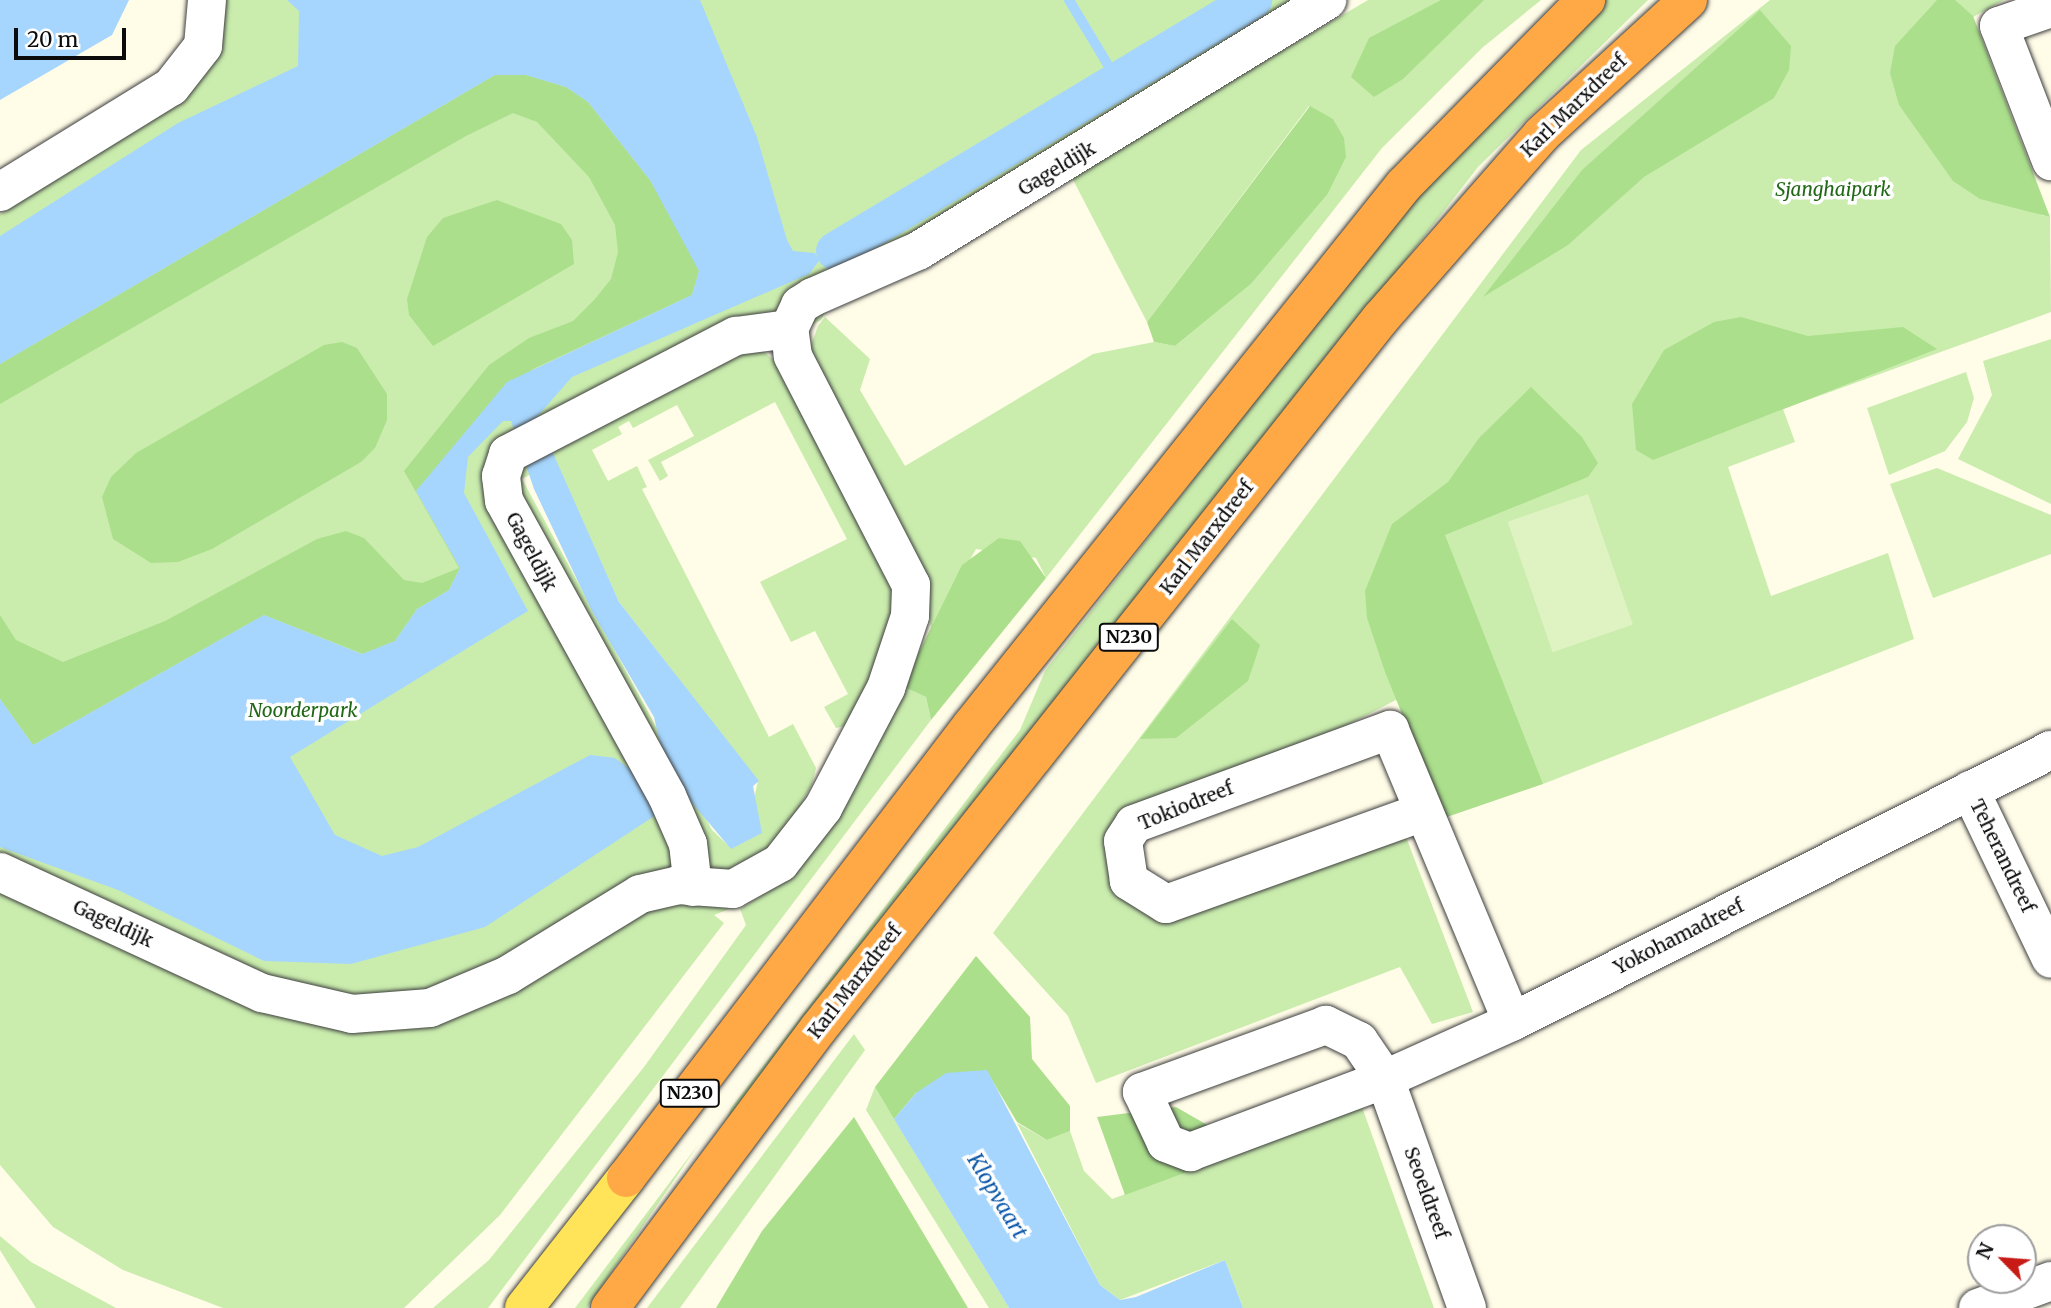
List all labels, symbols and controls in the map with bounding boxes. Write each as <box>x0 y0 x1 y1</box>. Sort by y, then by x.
scale bar <box>18 14 130 58</box>
text: 20 m <box>27 26 78 53</box>
street label: Karl Marxdreef <box>1517 50 1631 162</box>
street label: Gageldijk <box>1014 137 1100 201</box>
park label: Sjanghaipark <box>1775 179 1891 201</box>
street label: Karl Marxdreef <box>1156 477 1258 599</box>
street label: Gageldijk <box>501 509 561 595</box>
road number: N230 <box>1098 622 1160 652</box>
park label: Noorderpark <box>248 700 358 722</box>
street label: Tokiodreef <box>1135 777 1237 835</box>
street label: Teherandreef <box>1965 796 2039 916</box>
street label: Yokohamadreef <box>1610 894 1748 980</box>
street label: Gageldijk <box>69 896 157 952</box>
street label: Karl Marxdreef <box>804 921 906 1043</box>
road number: N230 <box>658 1078 722 1108</box>
street label: Seoeldreef <box>1399 1144 1453 1242</box>
water label: Klopvaart <box>962 1149 1032 1243</box>
north arrow <box>1967 1224 2037 1294</box>
text: N <box>1971 1239 1999 1263</box>

